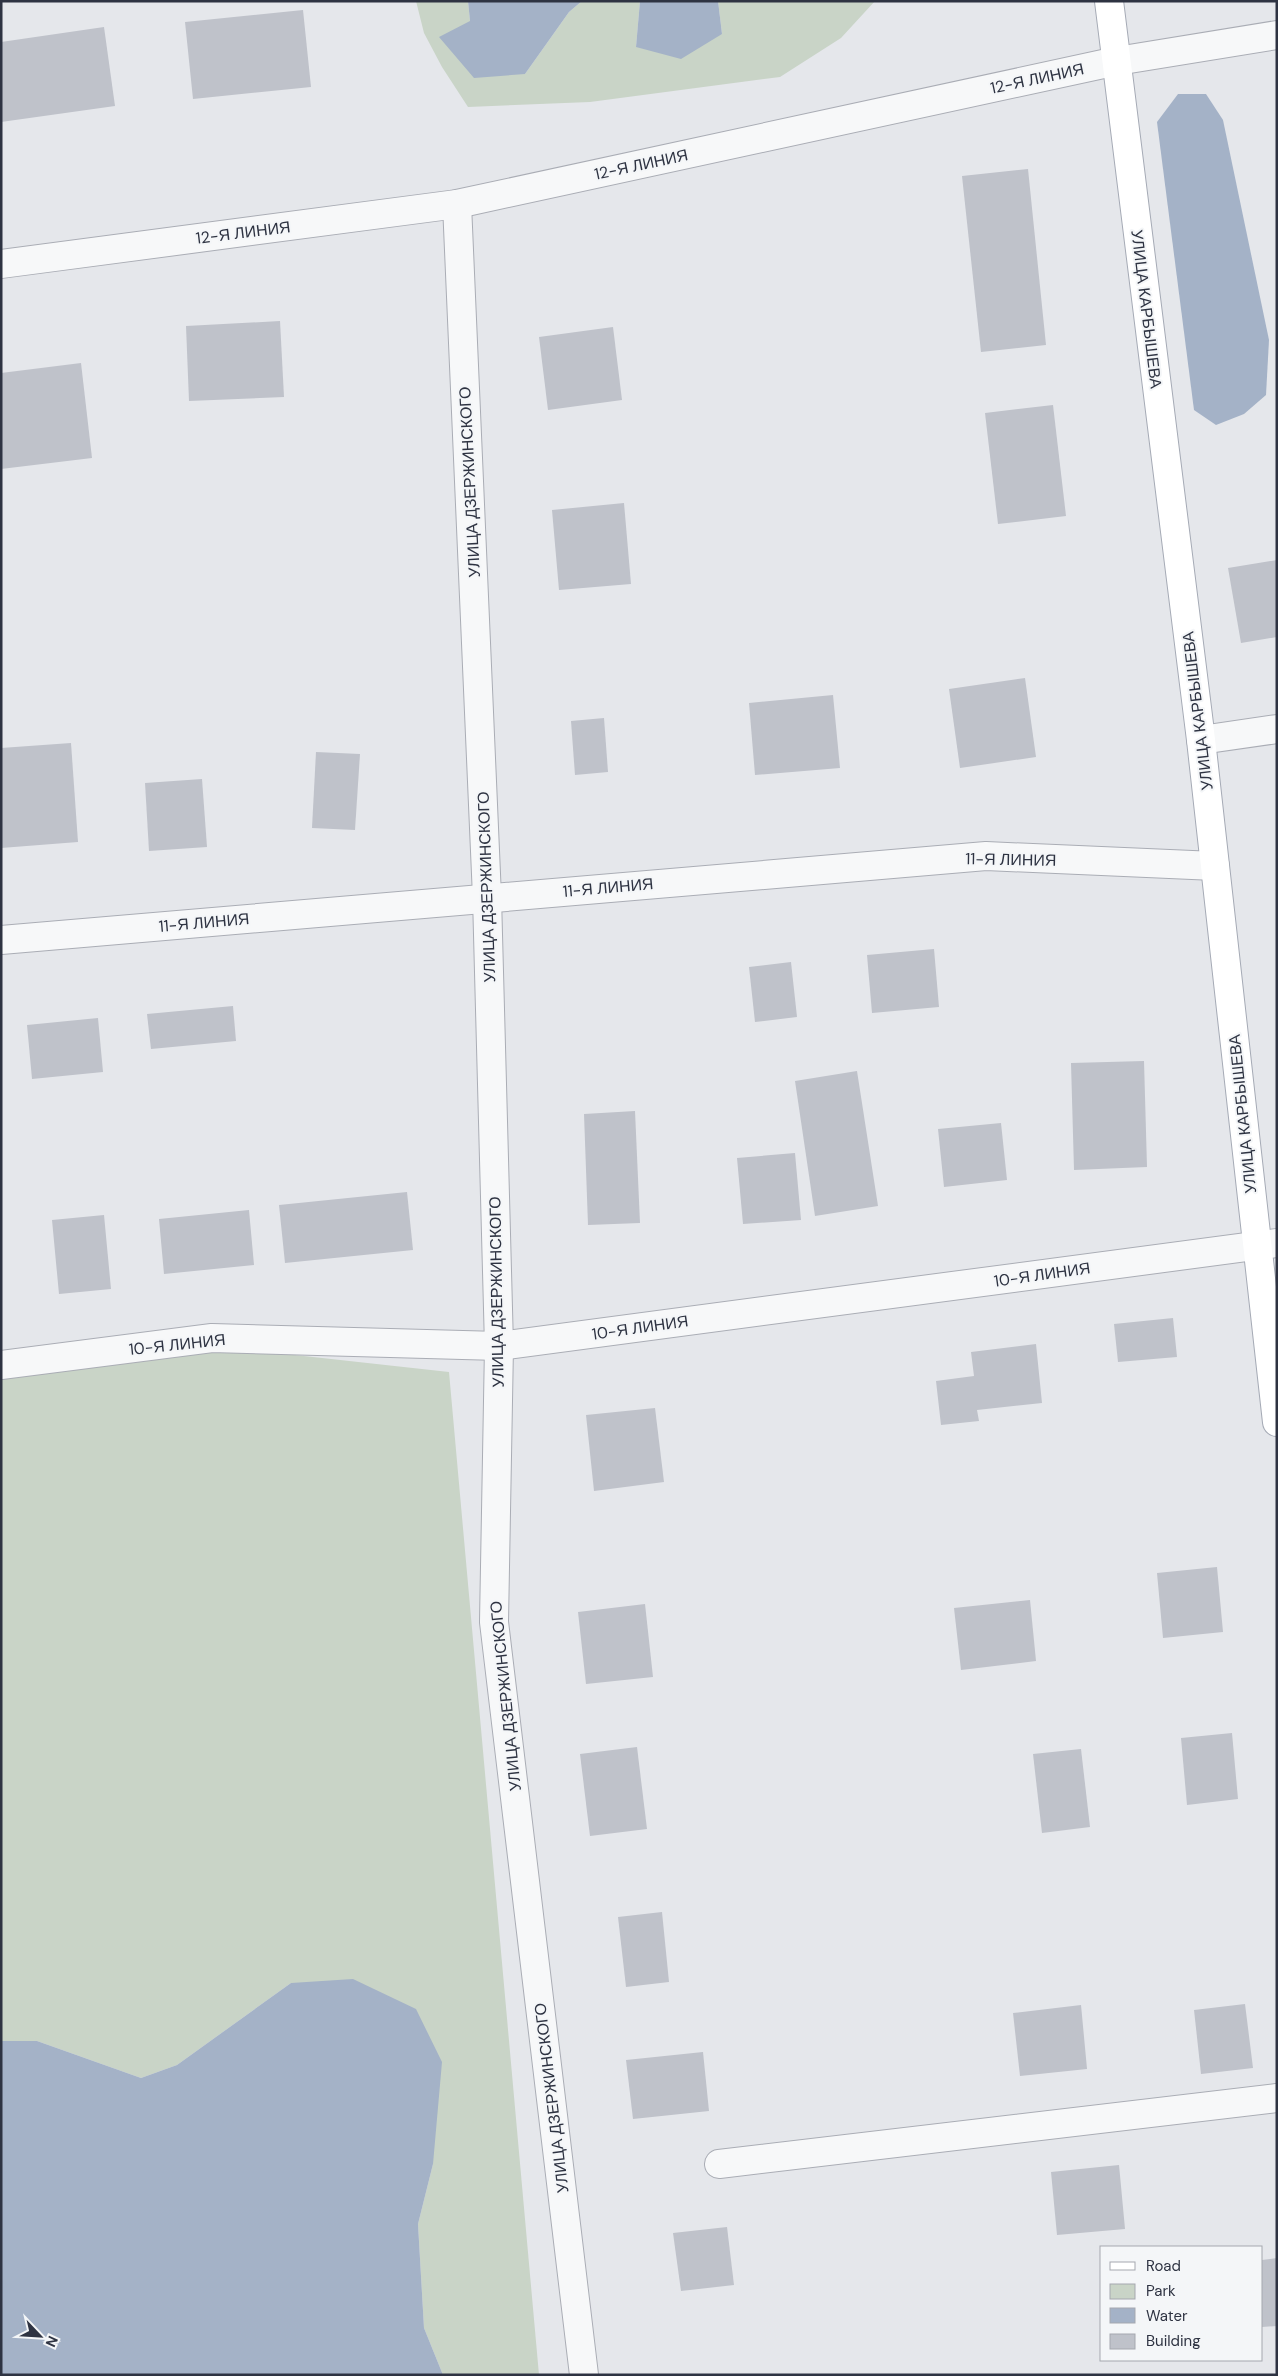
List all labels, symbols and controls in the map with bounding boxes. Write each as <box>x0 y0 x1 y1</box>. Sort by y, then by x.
street label: 12-Я ЛИНИЯ <box>988 58 1086 99</box>
street label: 12-Я ЛИНИЯ <box>592 144 690 185</box>
street label: 12-Я ЛИНИЯ <box>194 216 292 249</box>
street label: УЛИЦА КАРБЫШЕВА <box>1126 228 1167 390</box>
street label: УЛИЦА ДЗЕРЖИНСКОГО <box>454 386 485 578</box>
street label: УЛИЦА КАРБЫШЕВА <box>1177 630 1218 792</box>
street label: УЛИЦА ДЗЕРЖИНСКОГО <box>473 791 500 983</box>
street label: 11-Я ЛИНИЯ <box>965 848 1057 871</box>
street label: 11-Я ЛИНИЯ <box>562 873 654 902</box>
street label: 11-Я ЛИНИЯ <box>158 908 250 937</box>
street label: УЛИЦА КАРБЫШЕВА <box>1224 1033 1261 1195</box>
street label: УЛИЦА ДЗЕРЖИНСКОГО <box>484 1196 509 1388</box>
street label: 10-Я ЛИНИЯ <box>993 1257 1092 1292</box>
street label: 10-Я ЛИНИЯ <box>591 1310 690 1345</box>
street label: 10-Я ЛИНИЯ <box>128 1329 226 1360</box>
street label: УЛИЦА ДЗЕРЖИНСКОГО <box>485 1600 526 1792</box>
street label: УЛИЦА ДЗЕРЖИНСКОГО <box>529 2002 574 2194</box>
legend <box>1100 2246 1263 2361</box>
text: Road <box>1146 2256 1181 2276</box>
text: Park <box>1146 2281 1176 2301</box>
text: Water <box>1146 2306 1188 2326</box>
north arrow <box>15 2311 65 2361</box>
text: Building <box>1146 2331 1201 2351</box>
text: N <box>41 2333 62 2350</box>

